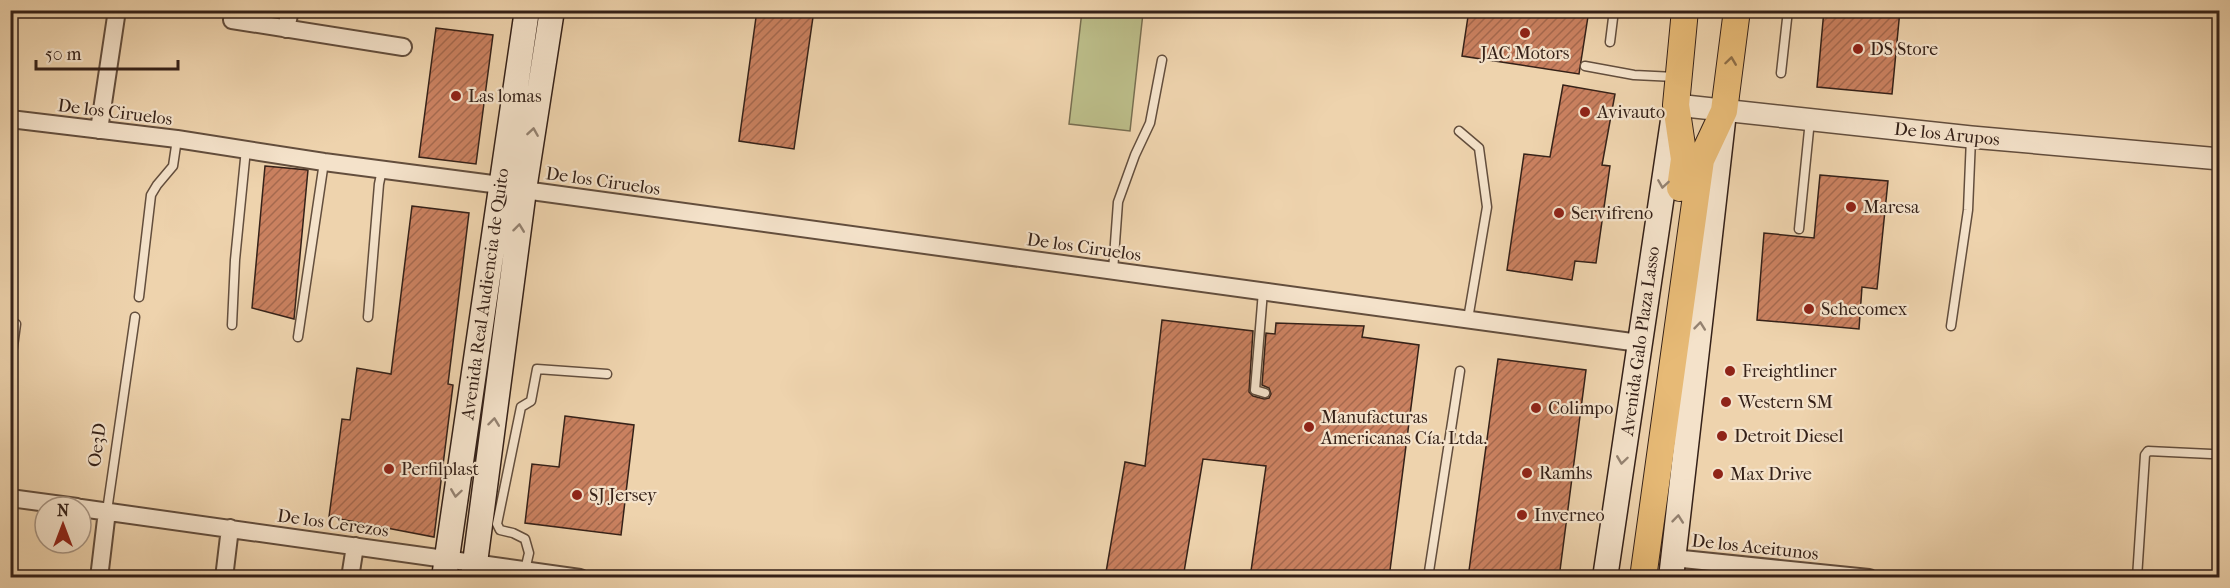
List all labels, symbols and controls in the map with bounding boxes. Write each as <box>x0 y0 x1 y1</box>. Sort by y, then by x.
marker: JAC Motors <box>1518 26 1532 40</box>
scale bar <box>36 33 178 71</box>
place label: DS Store <box>1870 39 1938 60</box>
marker: DS Store <box>1851 42 1865 56</box>
place label: JAC Motors <box>1479 43 1570 64</box>
text: 50 m <box>45 44 82 65</box>
one-way arrow <box>1724 56 1736 65</box>
place label: Las lomas <box>468 86 542 107</box>
marker: Las lomas <box>449 89 463 103</box>
street label: De los Ciruelos <box>56 95 174 130</box>
place label: Avivauto <box>1596 102 1665 123</box>
marker: Avivauto <box>1578 105 1592 119</box>
street label: De los Arupos <box>1893 119 2001 151</box>
one-way arrow <box>526 128 539 138</box>
street label: De los Ciruelos <box>544 163 662 200</box>
street label: Avenida Real Audiencia de Quito <box>457 167 514 422</box>
one-way arrow <box>1658 179 1670 189</box>
place label: Maresa <box>1863 197 1920 218</box>
marker: Maresa <box>1844 200 1858 214</box>
place label: Servifreno <box>1571 203 1653 224</box>
marker: Servifreno <box>1552 206 1566 220</box>
one-way arrow <box>513 224 525 233</box>
street label: De los Ciruelos <box>1025 229 1143 266</box>
street label: Avenida Galo Plaza Lasso <box>1617 245 1664 438</box>
place label: Schecomex <box>1821 299 1908 320</box>
marker: Schecomex <box>1802 302 1816 316</box>
one-way arrow <box>1693 321 1705 330</box>
place label: Freightliner <box>1742 361 1837 382</box>
marker: Freightliner <box>1723 364 1737 378</box>
place label: Western SM <box>1737 392 1833 413</box>
marker: Western SM <box>1719 395 1733 409</box>
place label: Colimpo <box>1548 398 1613 419</box>
marker: Colimpo <box>1529 401 1543 415</box>
place label: Manufacturas Americanas Cía. Ltda. <box>1320 407 1487 449</box>
one-way arrow <box>487 417 500 426</box>
marker: Manufacturas Americanas Cía. Ltda. <box>1302 420 1316 434</box>
street label: Oe3D <box>84 422 111 468</box>
place label: Detroit Diesel <box>1734 426 1843 447</box>
marker: Detroit Diesel <box>1715 429 1729 443</box>
one-way arrow <box>1616 455 1628 464</box>
place label: Perfilplast <box>401 459 480 480</box>
marker: Perfilplast <box>382 462 396 476</box>
place label: Ramhs <box>1539 463 1593 484</box>
place label: Max Drive <box>1730 464 1812 485</box>
marker: Ramhs <box>1520 466 1534 480</box>
marker: Max Drive <box>1711 467 1725 481</box>
place label: SJ Jersey <box>589 485 658 506</box>
one-way arrow <box>451 488 463 497</box>
marker: SJ Jersey <box>570 488 584 502</box>
north arrow <box>33 495 93 555</box>
text: N <box>57 501 70 520</box>
street label: De los Cerezos <box>276 505 390 542</box>
place label: Inverneo <box>1534 505 1605 526</box>
marker: Inverneo <box>1515 508 1529 522</box>
one-way arrow <box>1671 515 1684 524</box>
street label: De los Aceitunos <box>1690 530 1820 565</box>

